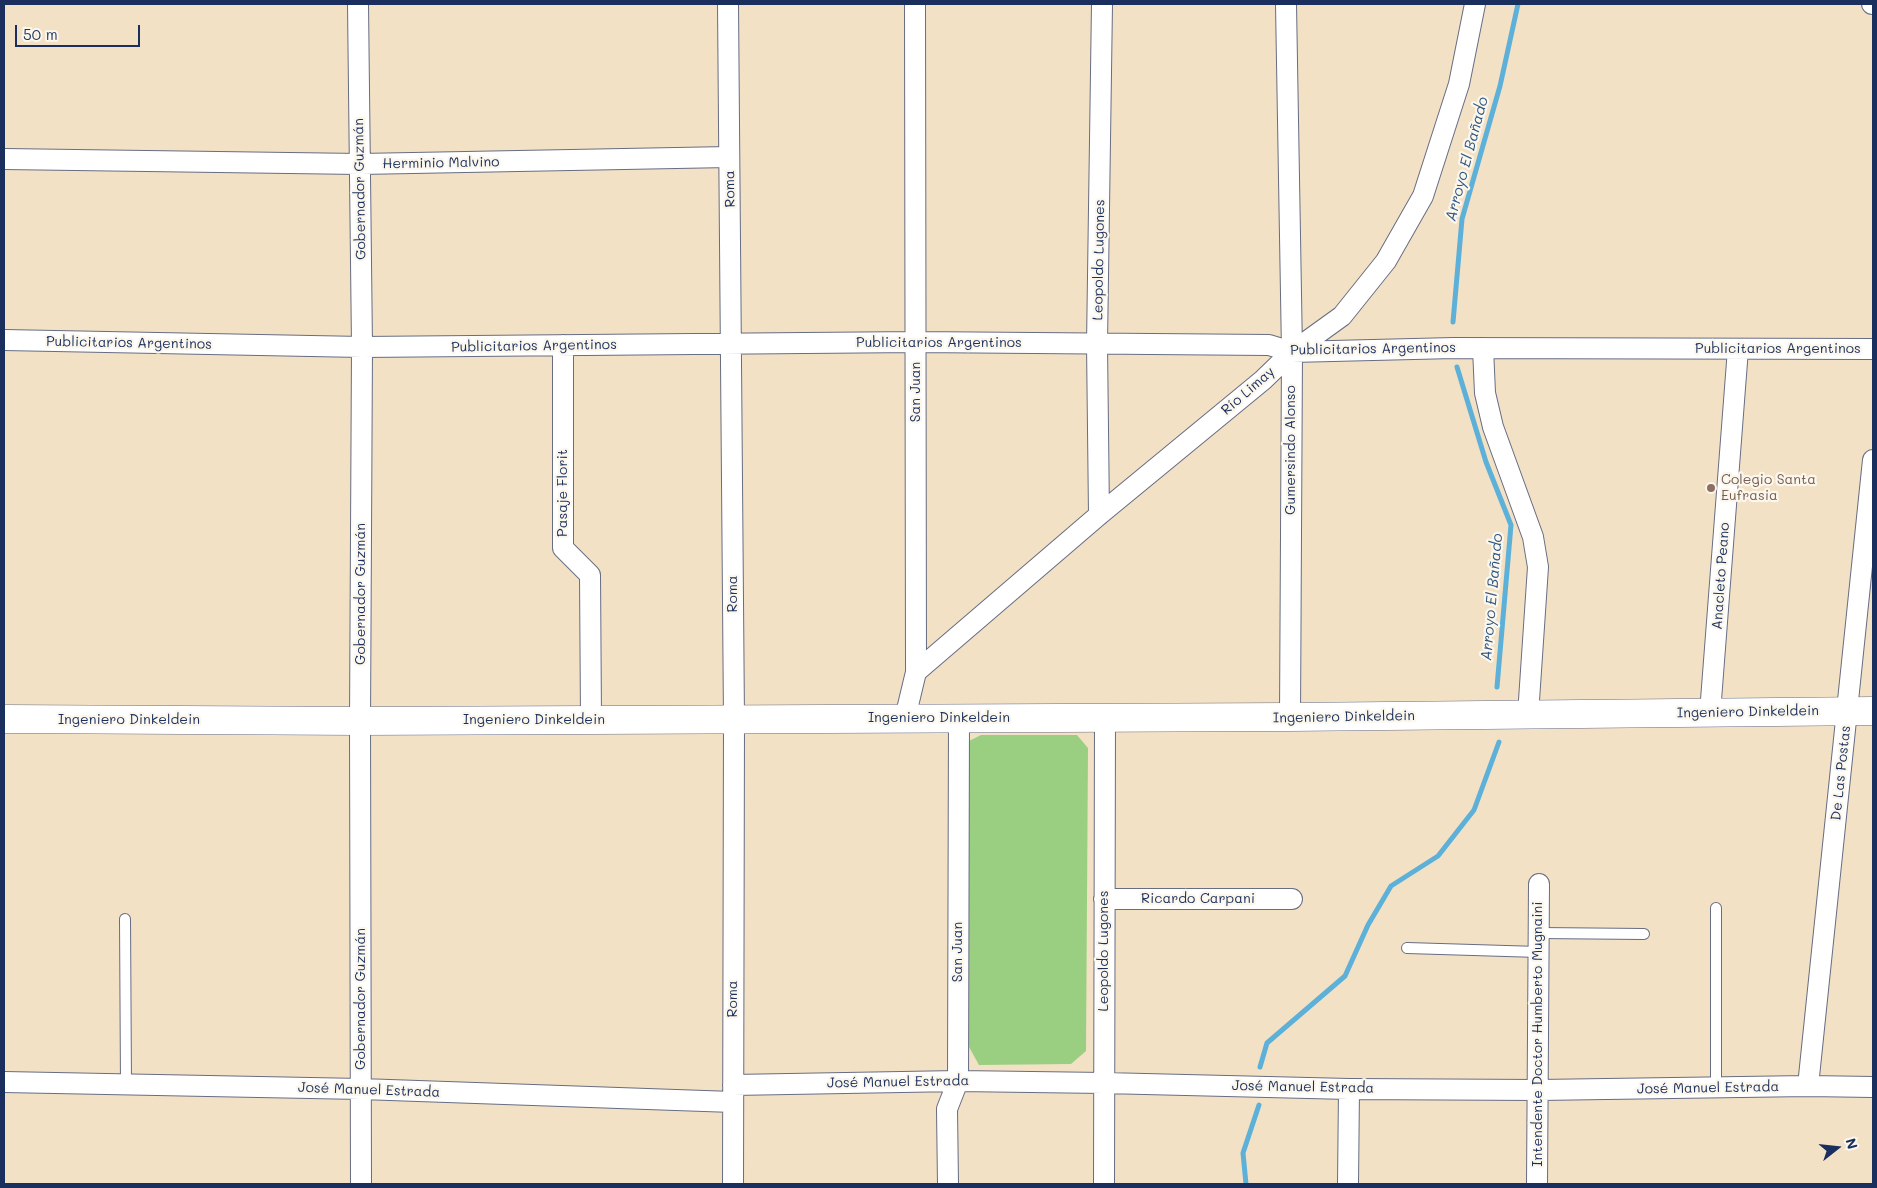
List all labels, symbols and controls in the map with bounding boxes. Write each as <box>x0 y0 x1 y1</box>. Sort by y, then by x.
scale bar <box>18 15 142 47</box>
text: 50 m <box>23 24 58 44</box>
water label: Arroyo El Bañado <box>1442 95 1492 223</box>
street label: Gobernador Guzmán <box>350 118 370 260</box>
street label: Herminio Malvino <box>382 154 500 172</box>
street label: Roma <box>721 170 739 208</box>
street label: Leopoldo Lugones <box>1090 199 1108 321</box>
street label: Publicitarios Argentinos <box>46 333 212 353</box>
street label: Publicitarios Argentinos <box>856 335 1022 351</box>
street label: Publicitarios Argentinos <box>451 336 617 356</box>
street label: Publicitarios Argentinos <box>1290 339 1456 359</box>
street label: Publicitarios Argentinos <box>1695 341 1861 357</box>
street label: San Juan <box>908 362 924 422</box>
street label: Río Limay <box>1218 363 1278 419</box>
street label: Gumersindo Alonso <box>1283 385 1299 515</box>
street label: Pasaje Florit <box>555 449 571 537</box>
place label: Colegio Santa Eufrasia <box>1721 472 1816 504</box>
marker: Colegio Santa Eufrasia <box>1705 482 1717 494</box>
street label: Anacleto Peano <box>1709 522 1733 630</box>
street label: Gobernador Guzmán <box>353 523 369 665</box>
water label: Arroyo El Bañado <box>1477 533 1507 661</box>
street label: Roma <box>725 575 741 613</box>
street label: Ingeniero Dinkeldein <box>1677 702 1819 722</box>
street label: Ingeniero Dinkeldein <box>1273 707 1415 727</box>
street label: Ingeniero Dinkeldein <box>868 710 1010 726</box>
street label: Ingeniero Dinkeldein <box>58 712 200 728</box>
street label: Ingeniero Dinkeldein <box>463 712 605 728</box>
street label: De Las Postas <box>1828 725 1854 821</box>
street label: Leopoldo Lugones <box>1096 890 1112 1012</box>
street label: Ricardo Carpani <box>1141 891 1255 907</box>
street label: Intendente Doctor Humberto Mugnaini <box>1530 901 1546 1167</box>
street label: San Juan <box>950 922 966 982</box>
street label: Gobernador Guzmán <box>353 928 369 1070</box>
street label: Roma <box>725 980 741 1018</box>
street label: José Manuel Estrada <box>827 1072 969 1092</box>
street label: José Manuel Estrada <box>1232 1077 1374 1097</box>
street label: José Manuel Estrada <box>1637 1078 1779 1098</box>
street label: José Manuel Estrada <box>298 1079 440 1101</box>
north arrow <box>1812 1123 1862 1173</box>
text: N <box>1841 1136 1862 1151</box>

